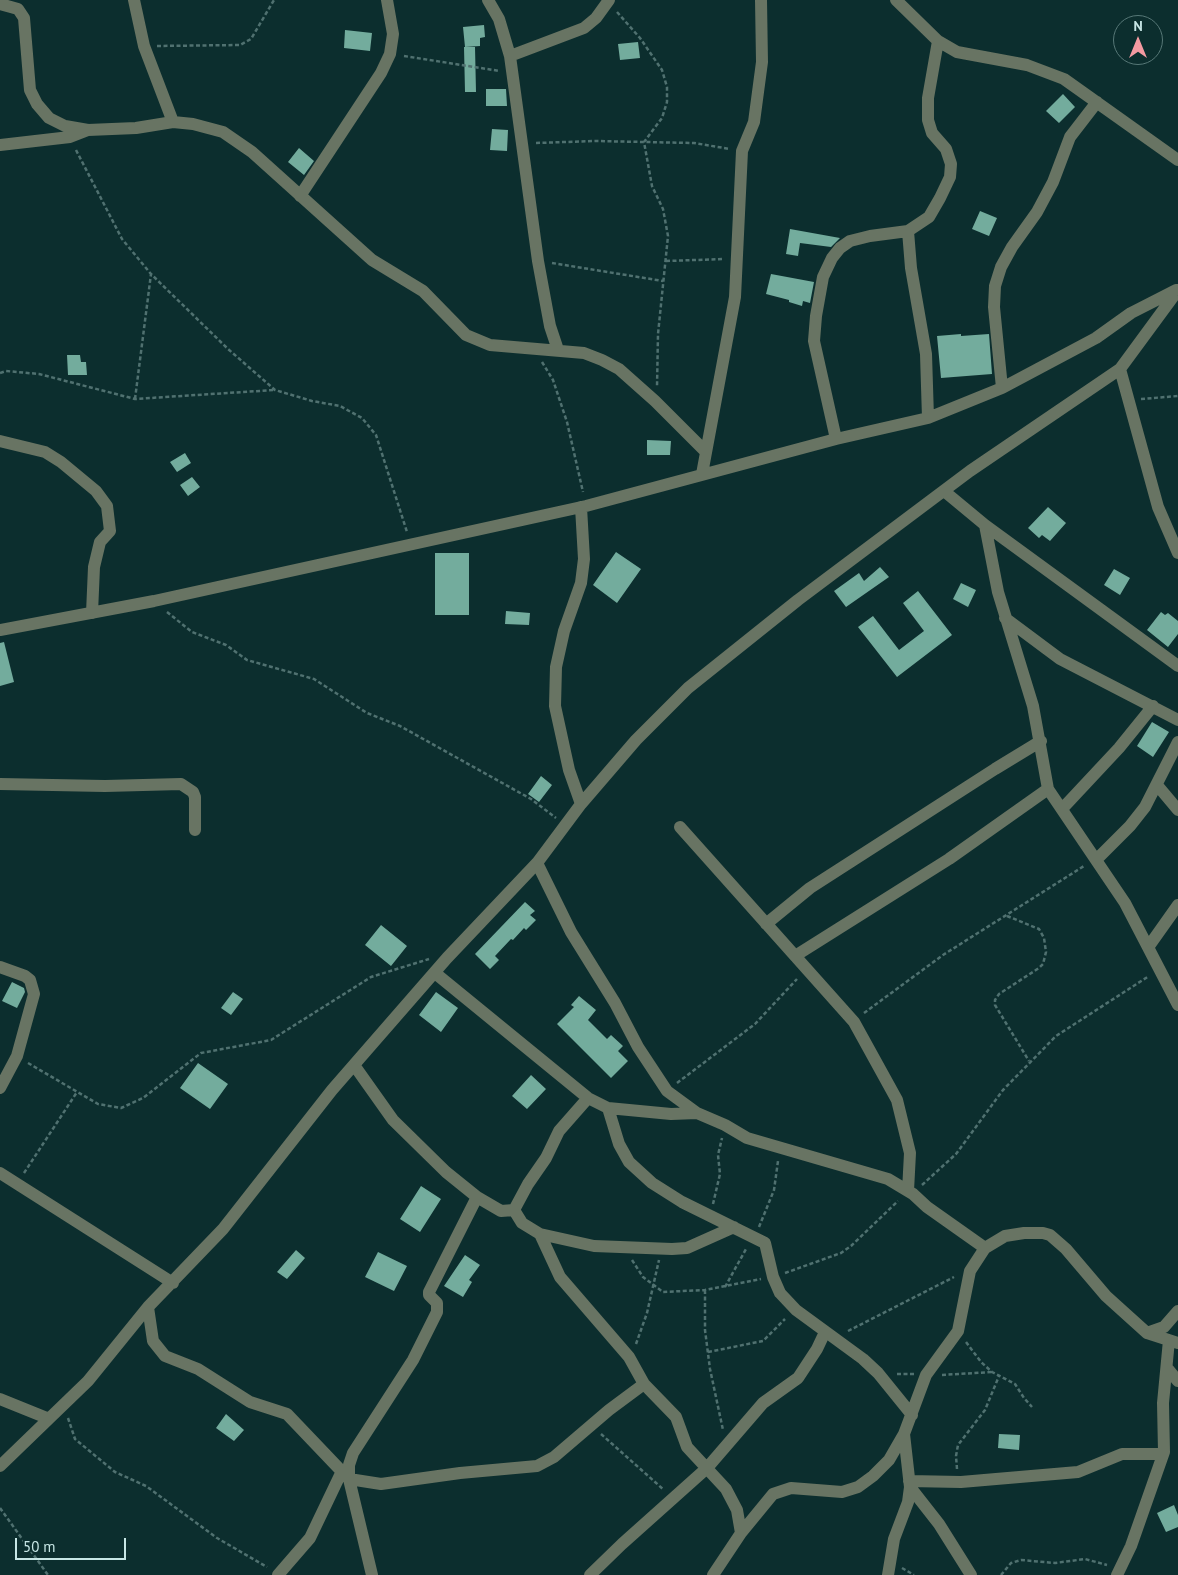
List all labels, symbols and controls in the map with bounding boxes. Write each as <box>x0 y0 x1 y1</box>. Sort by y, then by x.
north arrow <box>1113 15 1163 65</box>
text: N <box>1133 17 1143 35</box>
scale bar <box>18 1528 129 1560</box>
text: 50 m <box>23 1537 56 1556</box>

